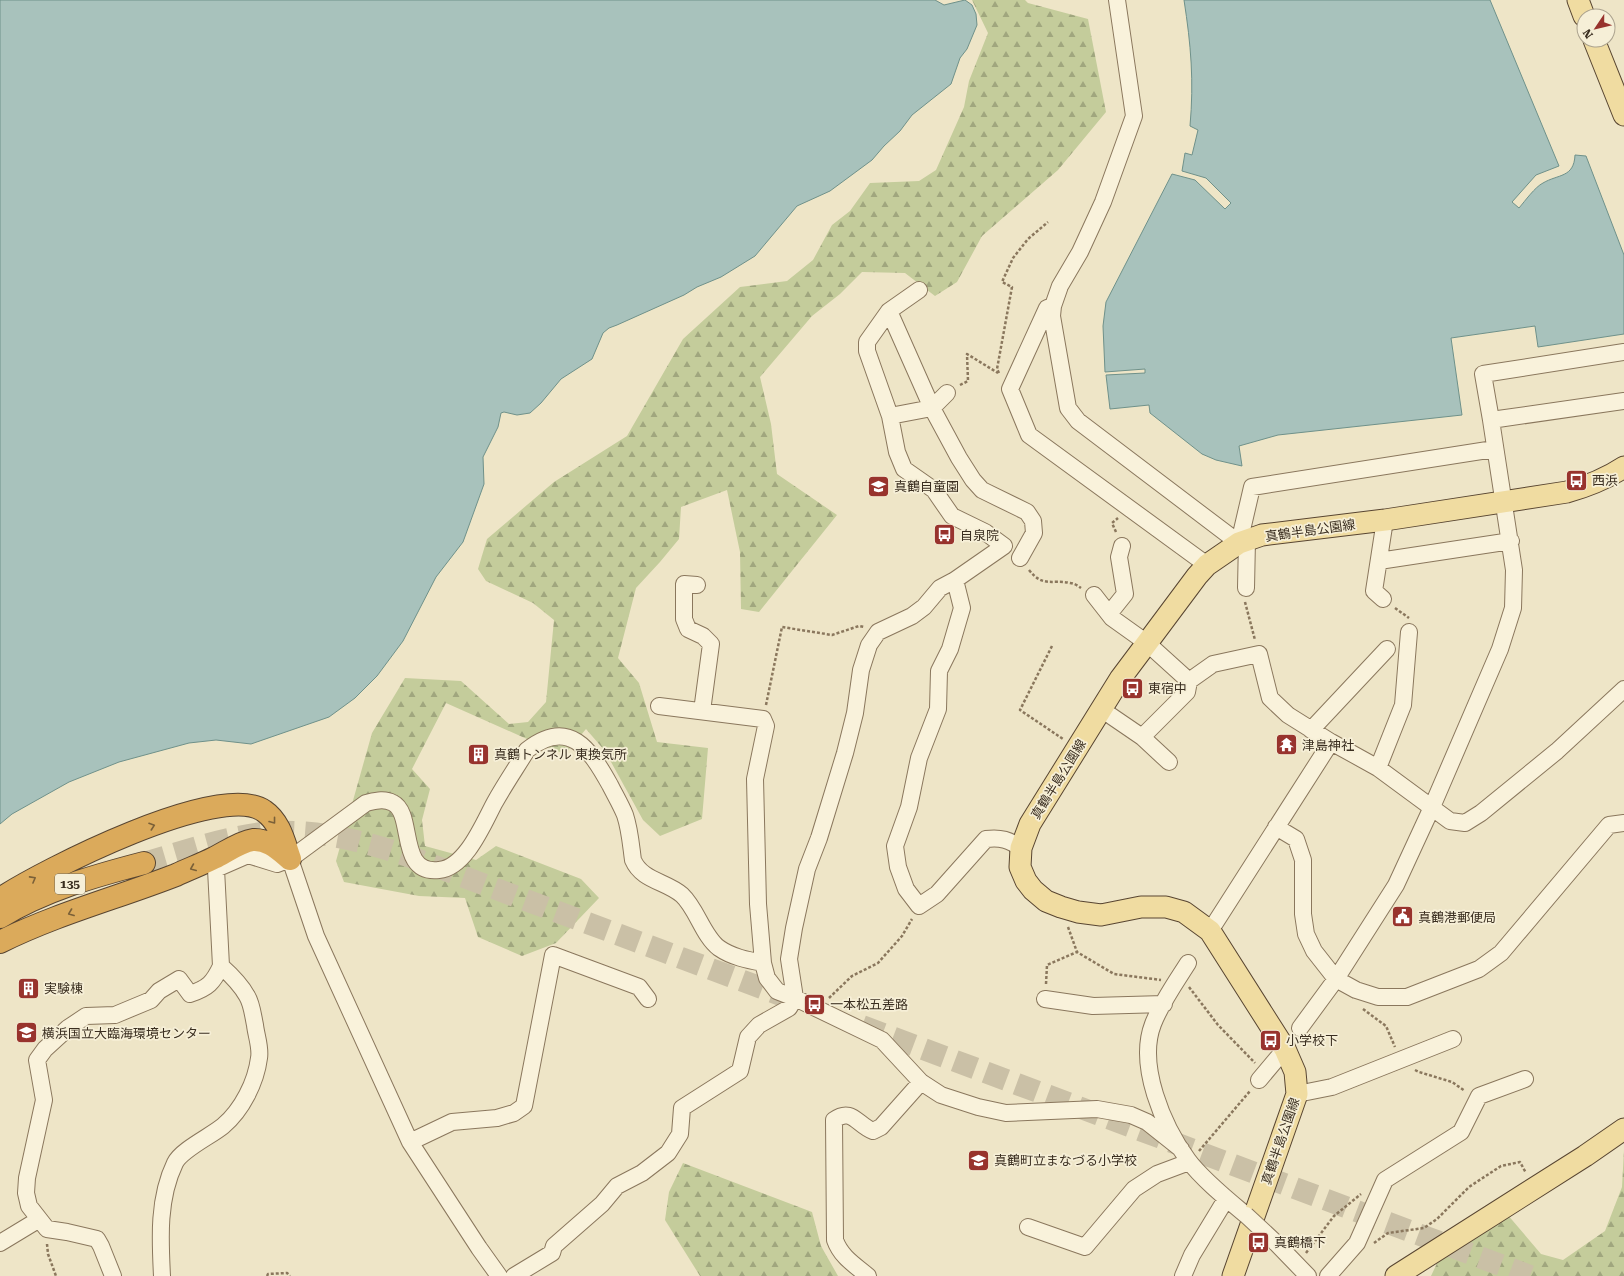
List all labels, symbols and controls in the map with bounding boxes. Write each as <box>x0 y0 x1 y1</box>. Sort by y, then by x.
north arrow <box>1576 8 1616 48</box>
text: N <box>1580 26 1596 41</box>
bus stop icon: 西浜 <box>1564 467 1590 493</box>
school or university icon: 真鶴自童園 <box>866 473 892 499</box>
place label: 西浜 <box>1592 473 1618 488</box>
place label: 真鶴自童園 <box>894 479 959 494</box>
street label: 真鶴半島公園線 <box>1264 517 1356 544</box>
bus stop icon: 自泉院 <box>932 522 958 548</box>
place label: 自泉院 <box>960 528 999 543</box>
bus stop icon: 東宿中 <box>1119 675 1145 701</box>
place label: 東宿中 <box>1148 681 1187 696</box>
temple icon: 津島神社 <box>1274 732 1300 758</box>
street label: 真鶴半島公園線 <box>1028 737 1089 822</box>
place label: 津島神社 <box>1302 738 1354 753</box>
building icon: 真鶴トンネル 東換気所 <box>466 741 492 767</box>
place label: 真鶴トンネル 東換気所 <box>494 747 627 762</box>
one-way arrow <box>268 816 275 823</box>
one-way arrow <box>148 822 155 831</box>
one-way arrow <box>189 863 196 871</box>
road number: 135 <box>55 874 85 894</box>
one-way arrow <box>29 877 36 884</box>
public building icon: 真鶴港郵便局 <box>1390 904 1416 930</box>
one-way arrow <box>67 908 74 916</box>
place label: 真鶴港郵便局 <box>1418 910 1496 925</box>
building icon: 実験棟 <box>16 975 42 1001</box>
place label: 実験棟 <box>44 981 83 996</box>
bus stop icon: 一本松五差路 <box>802 991 828 1017</box>
place label: 一本松五差路 <box>830 997 908 1012</box>
school or university icon: 横浜国立大臨海環境センター <box>13 1020 39 1046</box>
place label: 横浜国立大臨海環境センター <box>42 1026 211 1041</box>
bus stop icon: 小学校下 <box>1258 1027 1284 1053</box>
place label: 小学校下 <box>1286 1033 1338 1048</box>
street label: 真鶴半島公園線 <box>1259 1096 1302 1187</box>
school or university icon: 真鶴町立まなづる小学校 <box>966 1147 992 1173</box>
place label: 真鶴町立まなづる小学校 <box>994 1153 1137 1168</box>
bus stop icon: 真鶴橋下 <box>1246 1229 1272 1255</box>
place label: 真鶴橋下 <box>1274 1235 1326 1250</box>

